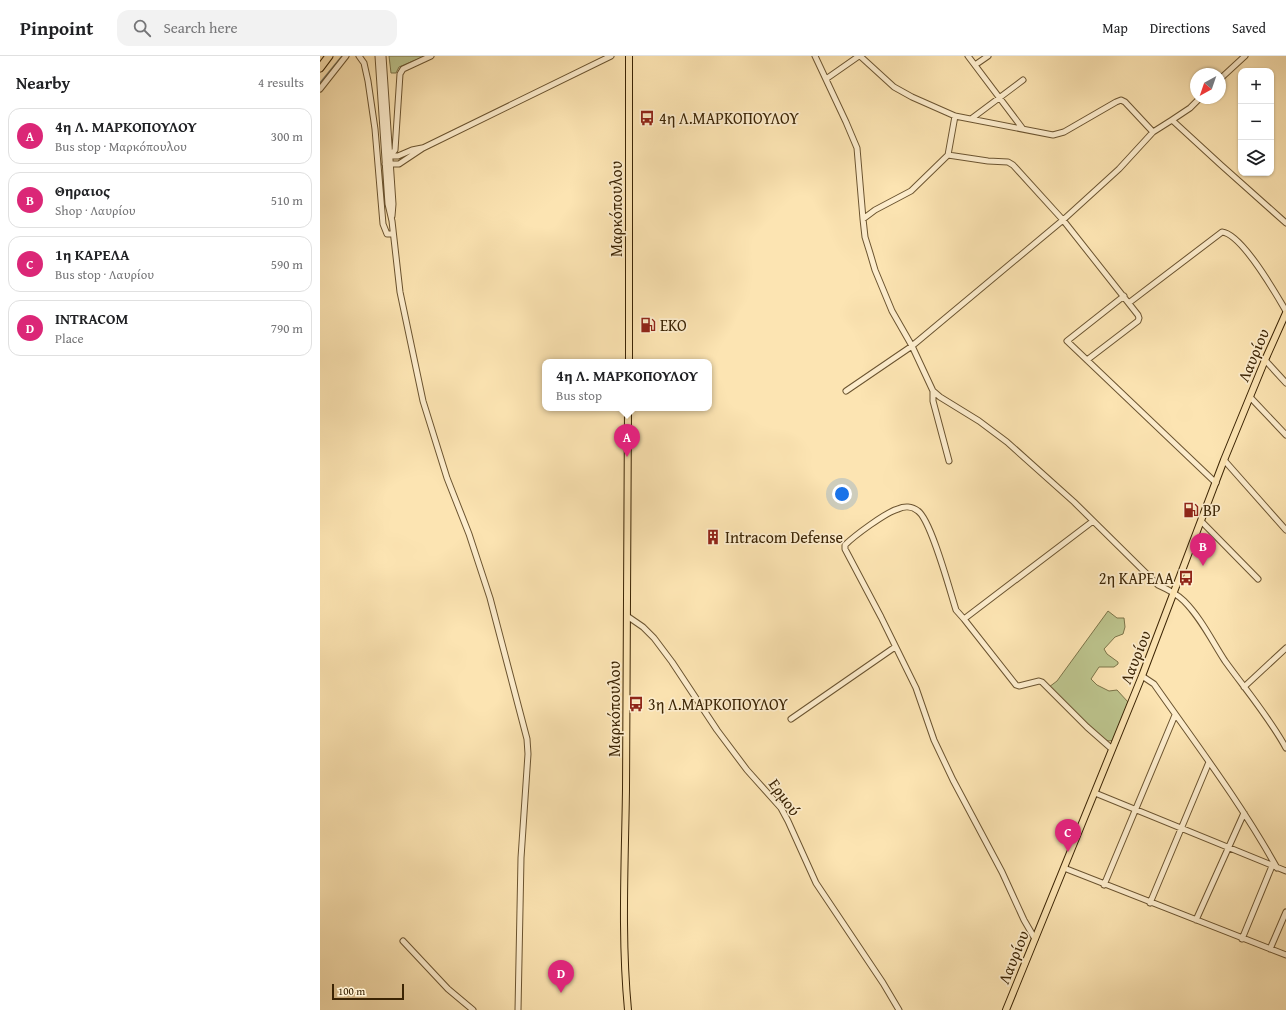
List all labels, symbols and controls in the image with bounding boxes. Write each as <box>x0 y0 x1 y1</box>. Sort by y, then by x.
search box <box>117 10 397 46</box>
text: Pinpoint <box>20 14 93 42</box>
icon: search <box>131 17 153 39</box>
text: Search here <box>163 17 237 38</box>
text: Map <box>1102 18 1128 38</box>
text: Directions <box>1150 18 1210 38</box>
text: Saved <box>1232 18 1266 38</box>
north arrow <box>1190 68 1226 104</box>
map controls <box>1238 68 1274 176</box>
button: + <box>1238 68 1274 104</box>
text: Nearby <box>16 70 70 95</box>
text: 4 results <box>258 73 304 92</box>
button: − <box>1238 104 1274 140</box>
place label: 4η Λ.ΜΑΡΚΟΠΟΥΛΟΥ <box>659 106 799 130</box>
bus stop icon: 4η Λ.ΜΑΡΚΟΠΟΥΛΟΥ <box>638 109 656 127</box>
text: 4η Λ. ΜΑΡΚΟΠΟΥΛΟΥ <box>55 116 197 137</box>
text: A <box>26 127 34 146</box>
text: 300 m <box>271 127 303 146</box>
text: Bus stop · Μαρκόπουλου <box>55 137 187 156</box>
button: layers <box>1238 140 1274 176</box>
street label: Μαρκόπουλου <box>604 161 628 257</box>
text: Θηραιος <box>55 180 110 201</box>
text: B <box>26 191 34 210</box>
text: 510 m <box>271 191 303 210</box>
text: Shop · Λαυρίου <box>55 201 136 220</box>
text: 1η ΚΑΡΕΛΑ <box>55 244 130 265</box>
text: C <box>26 255 34 274</box>
text: 590 m <box>271 255 303 274</box>
text: Bus stop · Λαυρίου <box>55 265 154 284</box>
text: INTRACOM <box>55 308 128 329</box>
place label: EKO <box>660 313 687 337</box>
fuel station icon: EKO <box>639 316 657 334</box>
text: D <box>26 319 34 338</box>
text: 790 m <box>271 319 303 338</box>
street label: Λαυρίου <box>1231 325 1275 385</box>
text: Place <box>55 329 84 348</box>
popup <box>542 359 712 411</box>
text: 4η Λ. ΜΑΡΚΟΠΟΥΛΟΥ <box>556 365 698 386</box>
text: Bus stop <box>556 386 602 405</box>
pin: A <box>614 424 640 457</box>
your location <box>832 484 852 504</box>
place label: BP <box>1203 498 1221 522</box>
fuel station icon: BP <box>1182 501 1200 519</box>
place label: Intracom Defense <box>725 525 843 549</box>
building icon: Intracom Defense <box>704 528 722 546</box>
pin: B <box>1190 533 1216 566</box>
place label: 2η ΚΑΡΕΛΑ <box>1099 566 1174 590</box>
bus stop icon: 2η ΚΑΡΕΛΑ <box>1177 569 1195 587</box>
street label: Λαυρίου <box>1113 627 1157 687</box>
street label: Μαρκόπουλου <box>602 661 626 757</box>
place label: 3η Λ.ΜΑΡΚΟΠΟΥΛΟΥ <box>648 692 788 716</box>
bus stop icon: 3η Λ.ΜΑΡΚΟΠΟΥΛΟΥ <box>627 695 645 713</box>
street label: Ερμού <box>763 773 807 821</box>
pin: C <box>1055 819 1081 852</box>
street label: Λαυρίου <box>991 927 1035 987</box>
pin: D <box>548 960 574 993</box>
scale bar <box>332 982 404 1001</box>
text: 100 m <box>338 983 365 999</box>

